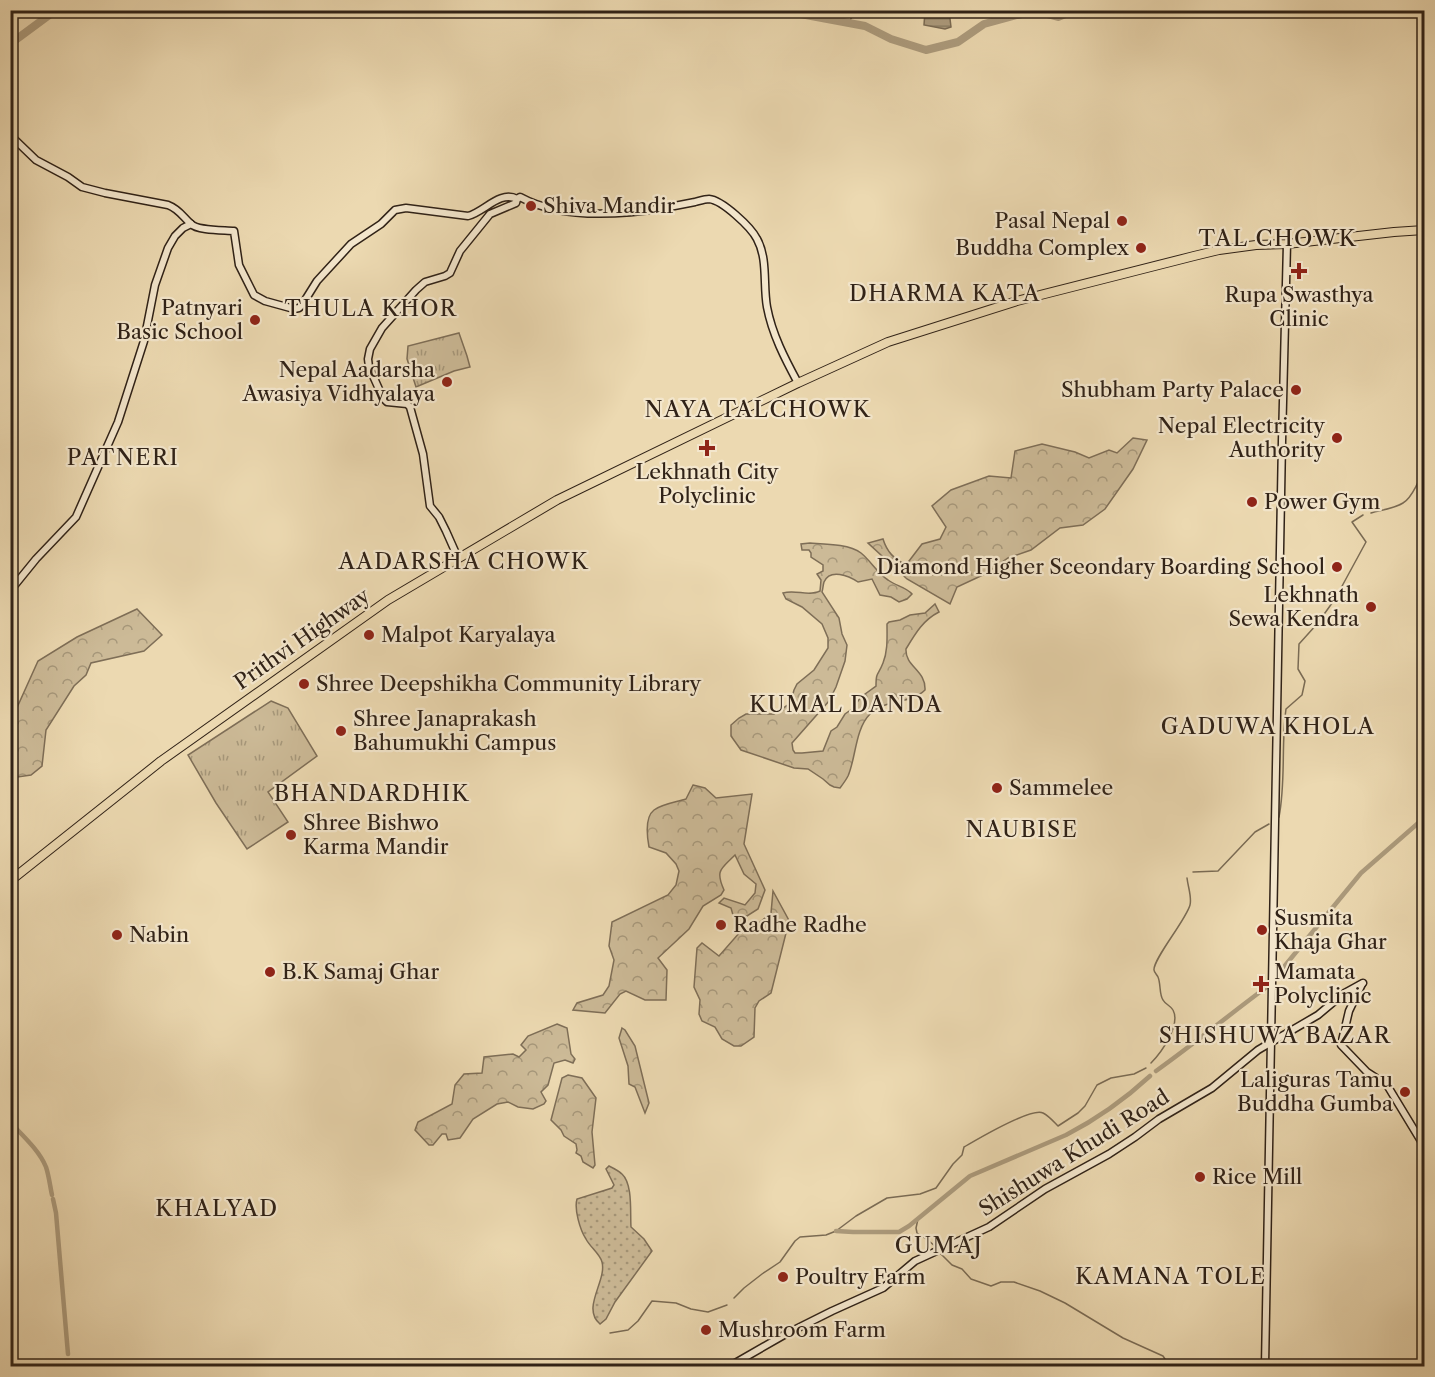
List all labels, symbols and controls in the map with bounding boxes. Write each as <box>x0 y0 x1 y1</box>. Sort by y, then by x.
place label: Shiva Mandir <box>543 193 676 218</box>
marker: Shiva Mandir <box>524 199 538 213</box>
place label: Pasal Nepal <box>994 208 1110 233</box>
marker: Pasal Nepal <box>1115 214 1129 228</box>
district label: TAL CHOWK <box>1199 225 1357 252</box>
place label: Buddha Complex <box>955 235 1130 260</box>
marker: Buddha Complex <box>1134 241 1148 255</box>
marker: Rupa Swasthya Clinic <box>1290 262 1308 280</box>
district label: DHARMA KATA <box>849 280 1041 307</box>
place label: Rupa Swasthya Clinic <box>1224 282 1374 331</box>
place label: Patnyari Basic School <box>116 295 243 344</box>
district label: THULA KHOR <box>285 295 457 322</box>
marker: Patnyari Basic School <box>248 313 262 327</box>
place label: Nepal Aadarsha Awasiya Vidhyalaya <box>242 357 436 406</box>
marker: Nepal Aadarsha Awasiya Vidhyalaya <box>440 375 454 389</box>
place label: Shubham Party Palace <box>1061 377 1284 402</box>
marker: Shubham Party Palace <box>1289 383 1303 397</box>
district label: NAYA TALCHOWK <box>645 396 871 423</box>
place label: Nepal Electricity Authority <box>1158 413 1325 462</box>
marker: Nepal Electricity Authority <box>1330 431 1344 445</box>
marker: Lekhnath City Polyclinic <box>698 439 716 457</box>
district label: PATNERI <box>67 444 179 471</box>
place label: Lekhnath City Polyclinic <box>636 459 779 508</box>
place label: Power Gym <box>1264 489 1381 514</box>
marker: Power Gym <box>1245 495 1259 509</box>
district label: AADARSHA CHOWK <box>338 548 589 575</box>
place label: Diamond Higher Sceondary Boarding School <box>877 554 1325 579</box>
marker: Diamond Higher Sceondary Boarding School <box>1330 560 1344 574</box>
street label: Prithvi Highway <box>229 582 374 695</box>
place label: Lekhnath Sewa Kendra <box>1228 582 1360 631</box>
marker: Lekhnath Sewa Kendra <box>1364 600 1378 614</box>
place label: Malpot Karyalaya <box>381 622 557 647</box>
marker: Malpot Karyalaya <box>362 628 376 642</box>
place label: Shree Deepshikha Community Library <box>316 671 701 696</box>
marker: Shree Deepshikha Community Library <box>297 677 311 691</box>
district label: KUMAL DANDA <box>749 691 943 718</box>
place label: Shree Janaprakash Bahumukhi Campus <box>353 706 556 755</box>
district label: GADUWA KHOLA <box>1161 713 1375 740</box>
marker: Shree Janaprakash Bahumukhi Campus <box>334 724 348 738</box>
place label: Sammelee <box>1009 775 1113 800</box>
district label: BHANDARDHIK <box>274 780 470 807</box>
marker: Sammelee <box>990 781 1004 795</box>
place label: Shree Bishwo Karma Mandir <box>303 810 449 859</box>
district label: NAUBISE <box>966 816 1078 843</box>
marker: Shree Bishwo Karma Mandir <box>284 828 298 842</box>
place label: Susmita Khaja Ghar <box>1274 905 1387 954</box>
place label: Radhe Radhe <box>733 912 867 937</box>
marker: Radhe Radhe <box>714 918 728 932</box>
place label: Nabin <box>129 922 189 947</box>
marker: Susmita Khaja Ghar <box>1255 923 1269 937</box>
marker: Nabin <box>110 928 124 942</box>
place label: B.K Samaj Ghar <box>282 959 439 984</box>
place label: Mamata Polyclinic <box>1274 959 1372 1008</box>
marker: B.K Samaj Ghar <box>263 965 277 979</box>
marker: Mamata Polyclinic <box>1252 975 1270 993</box>
district label: SHISHUWA BAZAR <box>1159 1022 1391 1049</box>
place label: Laliguras Tamu Buddha Gumba <box>1237 1067 1394 1116</box>
street label: Shishuwa Khudi Road <box>974 1084 1174 1221</box>
marker: Laliguras Tamu Buddha Gumba <box>1398 1085 1412 1099</box>
place label: Rice Mill <box>1212 1164 1302 1189</box>
marker: Rice Mill <box>1193 1170 1207 1184</box>
district label: KHALYAD <box>155 1195 279 1222</box>
district label: GUMAJ <box>895 1232 983 1259</box>
district label: KAMANA TOLE <box>1075 1263 1267 1290</box>
place label: Poultry Farm <box>795 1264 926 1289</box>
marker: Poultry Farm <box>776 1270 790 1284</box>
place label: Mushroom Farm <box>718 1317 886 1342</box>
marker: Mushroom Farm <box>699 1323 713 1337</box>

